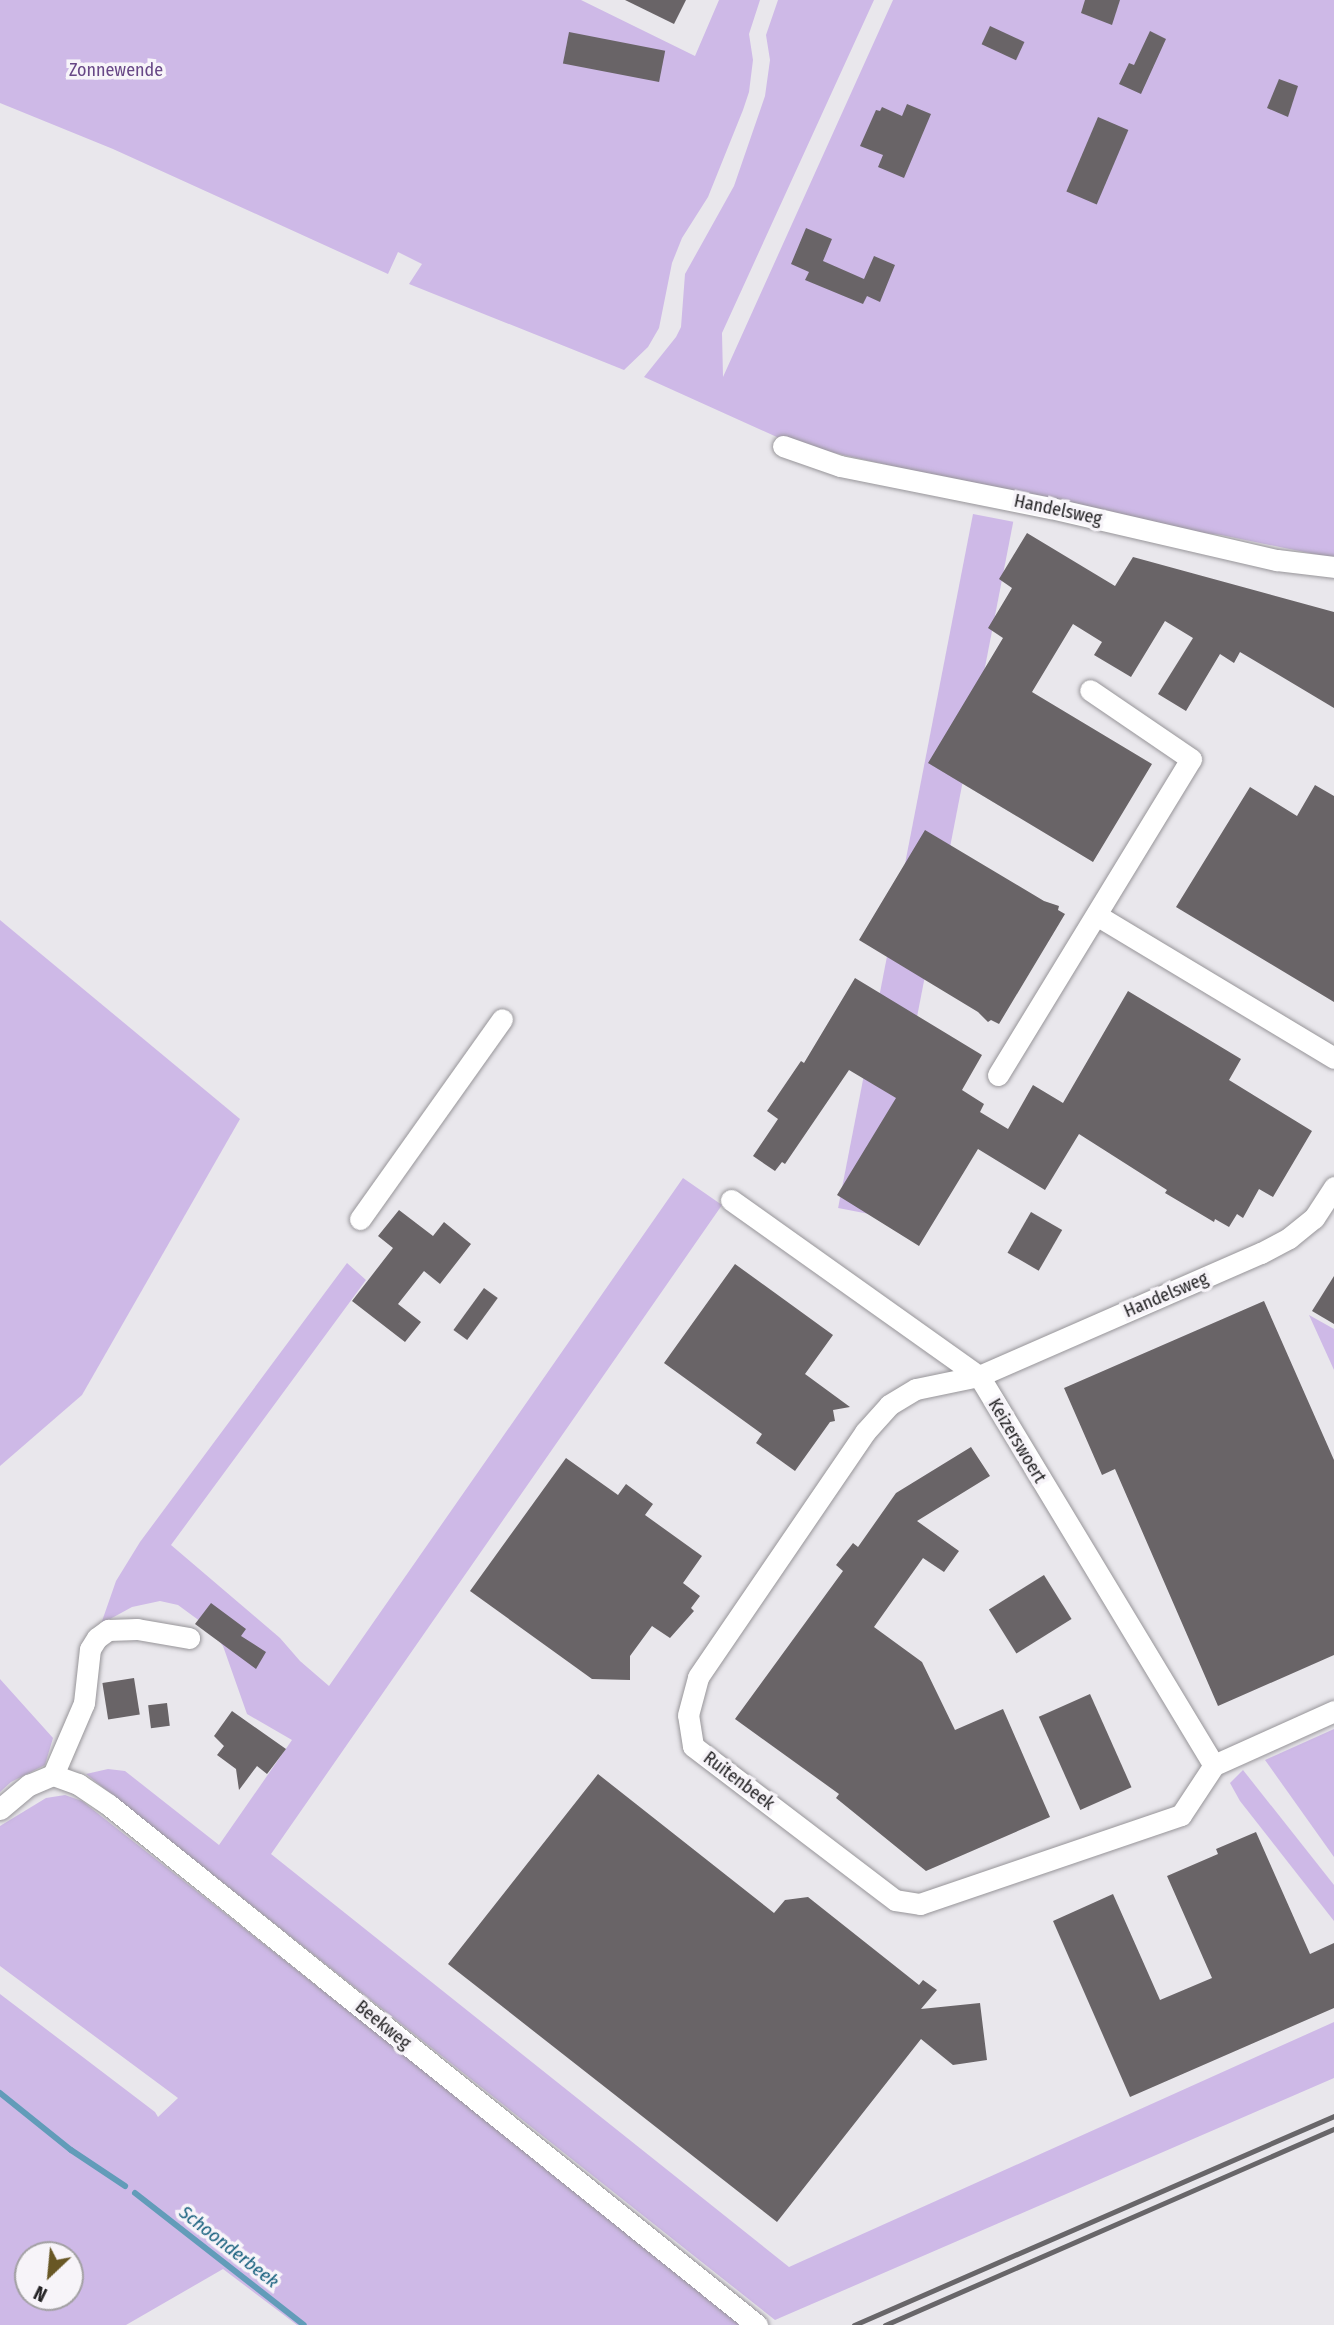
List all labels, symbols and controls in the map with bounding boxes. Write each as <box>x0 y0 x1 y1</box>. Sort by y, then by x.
park label: Zonnewende <box>69 59 163 81</box>
street label: Handelsweg <box>1012 490 1104 530</box>
street label: Handelsweg <box>1121 1268 1211 1322</box>
street label: Keizerswoert <box>983 1395 1051 1487</box>
street label: Ruitenbeek <box>699 1747 779 1815</box>
street label: Beekweg <box>351 1996 415 2054</box>
water label: Schoonderbeek <box>175 2201 283 2293</box>
north arrow <box>14 2241 84 2311</box>
text: N <box>30 2281 51 2306</box>

